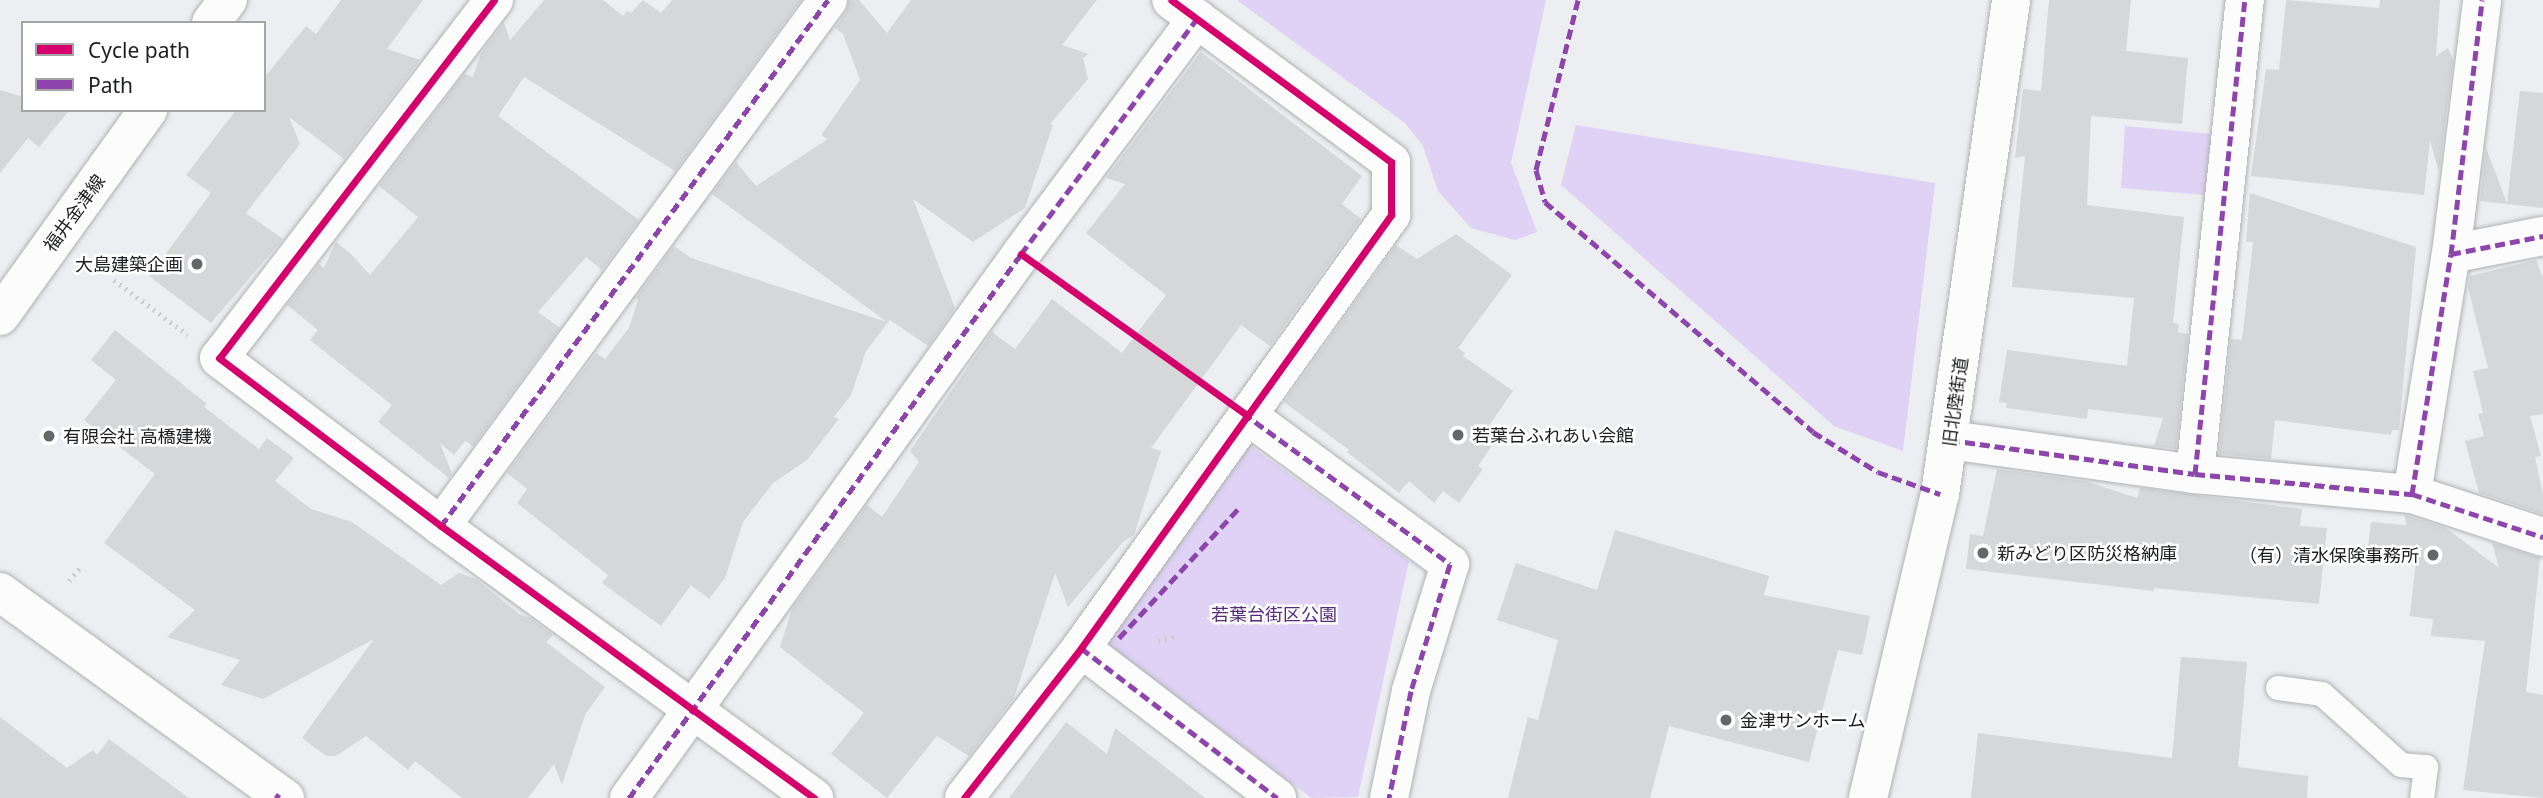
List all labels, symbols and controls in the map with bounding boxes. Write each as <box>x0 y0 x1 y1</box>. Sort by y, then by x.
legend <box>21 21 266 112</box>
text: Cycle path <box>88 36 190 64</box>
text: Path <box>88 71 133 99</box>
street label: 福井金津線 <box>39 170 109 256</box>
place label: 大島建築企画 <box>75 253 183 275</box>
marker: 大島建築企画 <box>189 256 205 272</box>
street label: 旧北陸街道 <box>1938 356 1972 448</box>
place label: 若葉台ふれあい会館 <box>1472 424 1634 446</box>
place label: 有限会社 高橋建機 <box>63 425 212 447</box>
marker: 若葉台ふれあい会館 <box>1450 427 1466 443</box>
marker: 有限会社 高橋建機 <box>41 428 57 444</box>
place label: 新みどり区防災格納庫 <box>1997 542 2177 564</box>
place label: （有）清水保険事務所 <box>2239 544 2419 566</box>
marker: 新みどり区防災格納庫 <box>1975 545 1991 561</box>
marker: （有）清水保険事務所 <box>2425 547 2441 563</box>
park label: 若葉台街区公園 <box>1211 603 1337 625</box>
place label: 金津サンホーム <box>1740 709 1866 731</box>
marker: 金津サンホーム <box>1718 712 1734 728</box>

